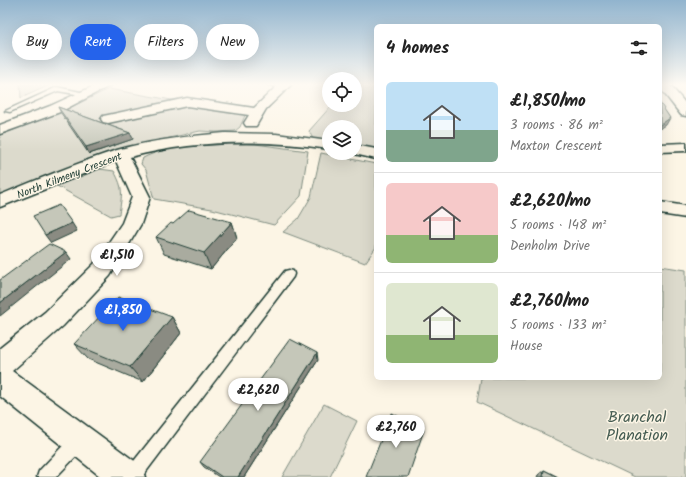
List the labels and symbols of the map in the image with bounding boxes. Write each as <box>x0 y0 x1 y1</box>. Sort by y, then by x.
street label: North Kilmeny Crescent <box>14 147 125 204</box>
pin: £1,510 <box>84 243 150 277</box>
pin: £1,850 <box>90 298 156 332</box>
pin: £2,620 <box>225 378 291 412</box>
park label: Branchal Planation <box>606 405 668 448</box>
pin: £2,760 <box>363 415 429 449</box>

